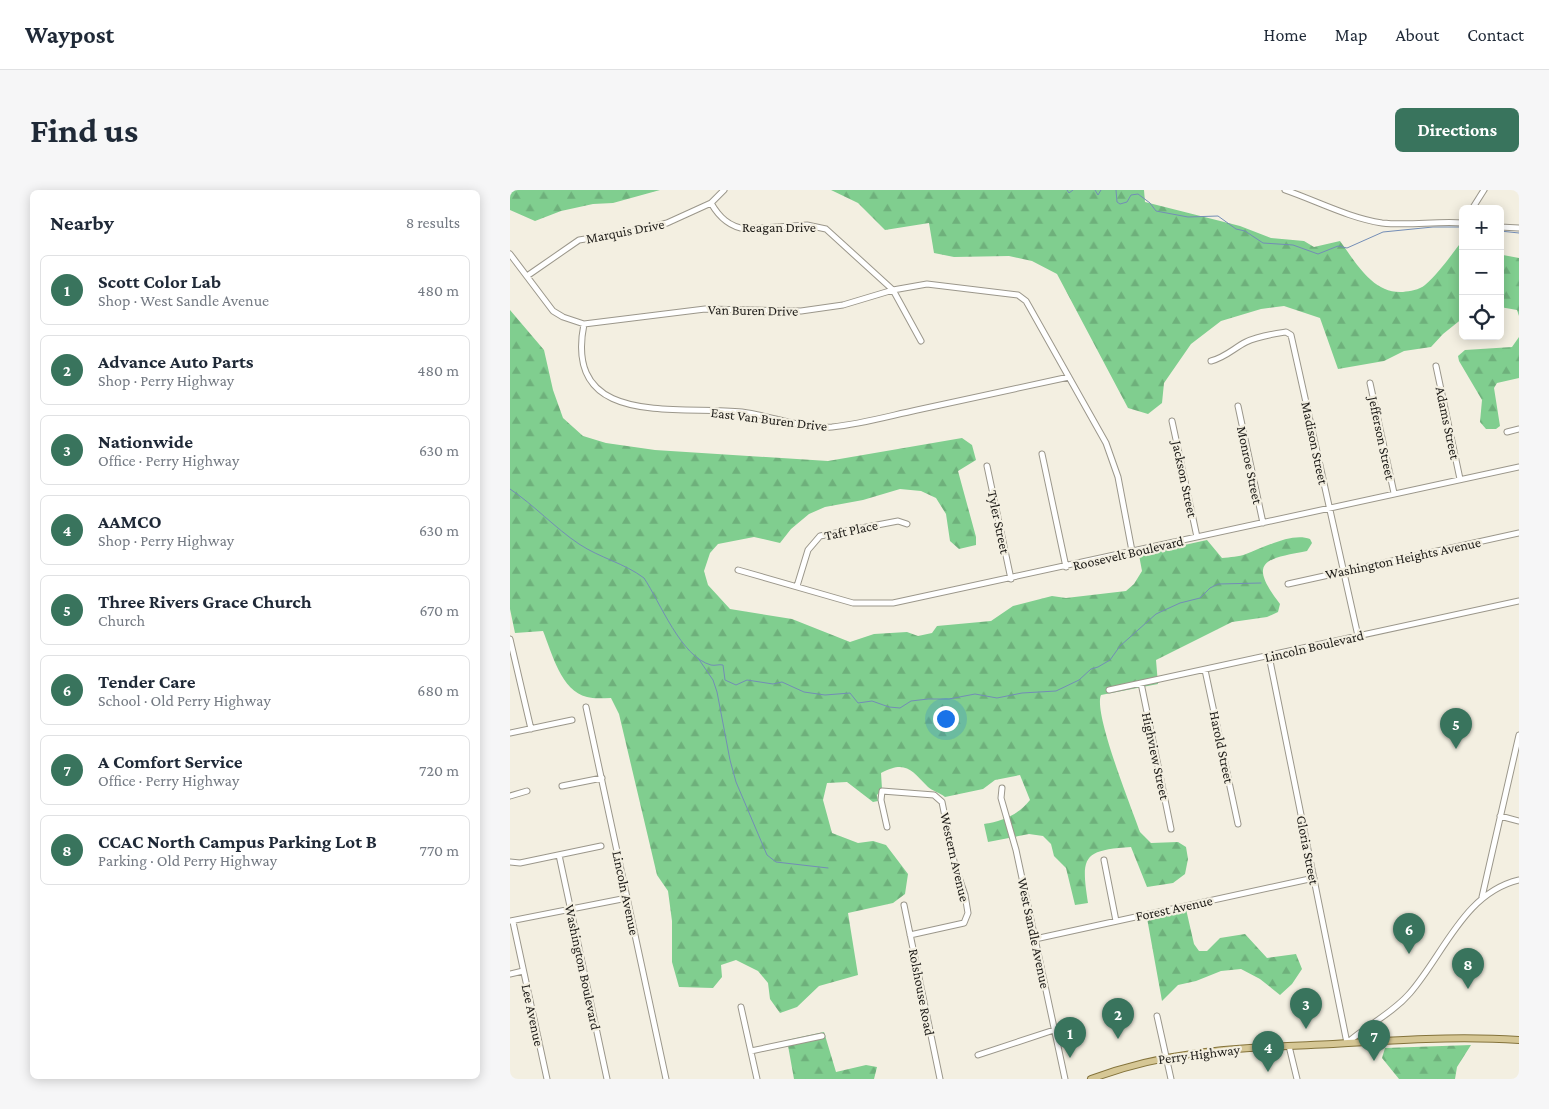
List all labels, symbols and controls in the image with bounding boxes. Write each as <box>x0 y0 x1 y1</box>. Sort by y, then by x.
text: Waypost <box>25 21 114 48</box>
text: Home <box>1264 25 1307 45</box>
text: Map <box>1335 25 1367 45</box>
text: About <box>1395 25 1439 45</box>
text: Contact <box>1467 25 1524 45</box>
button: Directions <box>1395 108 1519 152</box>
text: Find us <box>30 111 138 150</box>
map controls <box>1459 205 1504 340</box>
button: + <box>1459 205 1504 250</box>
text: Nearby <box>50 211 114 235</box>
text: 8 results <box>406 214 460 231</box>
street label: Marquis Drive <box>584 216 666 246</box>
street label: Reagan Drive <box>742 219 816 235</box>
button: − <box>1459 250 1504 295</box>
text: Scott Color Lab <box>98 271 221 292</box>
text: 1 <box>64 282 70 299</box>
text: 480 m <box>417 282 459 299</box>
text: Shop · West Sandle Avenue <box>98 292 269 309</box>
button: locate <box>1459 295 1504 340</box>
street label: Van Buren Drive <box>708 301 798 319</box>
text: Advance Auto Parts <box>98 351 253 372</box>
text: 2 <box>63 362 71 379</box>
text: 480 m <box>417 362 459 379</box>
text: Shop · Perry Highway <box>98 372 234 389</box>
street label: Adams Street <box>1432 385 1464 461</box>
street label: Jefferson Street <box>1365 393 1399 482</box>
street label: Madison Street <box>1298 400 1332 486</box>
street label: East Van Buren Drive <box>710 404 828 434</box>
street label: Monroe Street <box>1234 425 1266 506</box>
text: Nationwide <box>98 431 193 452</box>
street label: Jackson Street <box>1169 437 1201 519</box>
text: 3 <box>63 442 71 459</box>
text: 630 m <box>419 442 459 459</box>
text: Office · Perry Highway <box>98 452 239 469</box>
street label: Tyler Street <box>984 489 1014 555</box>
text: AAMCO <box>98 511 162 532</box>
street label: Taft Place <box>823 517 879 543</box>
text: 4 <box>63 522 71 539</box>
text: 630 m <box>419 522 459 539</box>
text: Shop · Perry Highway <box>98 532 234 549</box>
street label: Roosevelt Boulevard <box>1071 532 1186 574</box>
street label: Washington Heights Avenue <box>1324 534 1482 582</box>
text: Three Rivers Grace Church <box>98 591 312 612</box>
text: 5 <box>63 602 71 619</box>
text: 670 m <box>419 602 459 619</box>
text: Church <box>98 612 145 629</box>
street label: Lincoln Boulevard <box>1263 627 1366 665</box>
text: Tender Care <box>98 671 196 692</box>
text: 6 <box>63 682 71 699</box>
text: 680 m <box>417 682 459 699</box>
text: School · Old Perry Highway <box>98 692 271 709</box>
your location <box>933 706 959 732</box>
pin: 5 <box>1440 708 1472 749</box>
street label: Harold Street <box>1207 709 1238 785</box>
street label: Highview Street <box>1139 711 1173 802</box>
text: A Comfort Service <box>98 751 243 772</box>
text: 7 <box>63 762 71 779</box>
text: 720 m <box>419 762 459 779</box>
text: Office · Perry Highway <box>98 772 239 789</box>
street label: Western Avenue <box>937 811 973 903</box>
street label: Gloria Street <box>1293 814 1323 886</box>
text: CCAC North Campus Parking Lot B <box>98 831 377 852</box>
text: 8 <box>62 842 72 859</box>
text: 770 m <box>420 842 459 859</box>
street label: Lincoln Avenue <box>609 849 643 937</box>
text: Parking · Old Perry Highway <box>98 852 277 869</box>
street label: West Sandle Avenue <box>1014 876 1054 990</box>
street label: Forest Avenue <box>1134 892 1214 924</box>
street label: Washington Boulevard <box>562 903 604 1032</box>
pin: 6 <box>1393 913 1425 954</box>
street label: Rolshouse Road <box>906 947 938 1037</box>
pin: 8 <box>1452 948 1484 989</box>
street label: Lee Avenue <box>519 982 547 1048</box>
pin: 3 <box>1290 988 1322 1029</box>
pin: 2 <box>1102 998 1134 1039</box>
pin: 1 <box>1054 1017 1086 1058</box>
pin: 7 <box>1358 1020 1390 1061</box>
pin: 4 <box>1252 1031 1284 1072</box>
street label: Perry Highway <box>1157 1041 1241 1067</box>

